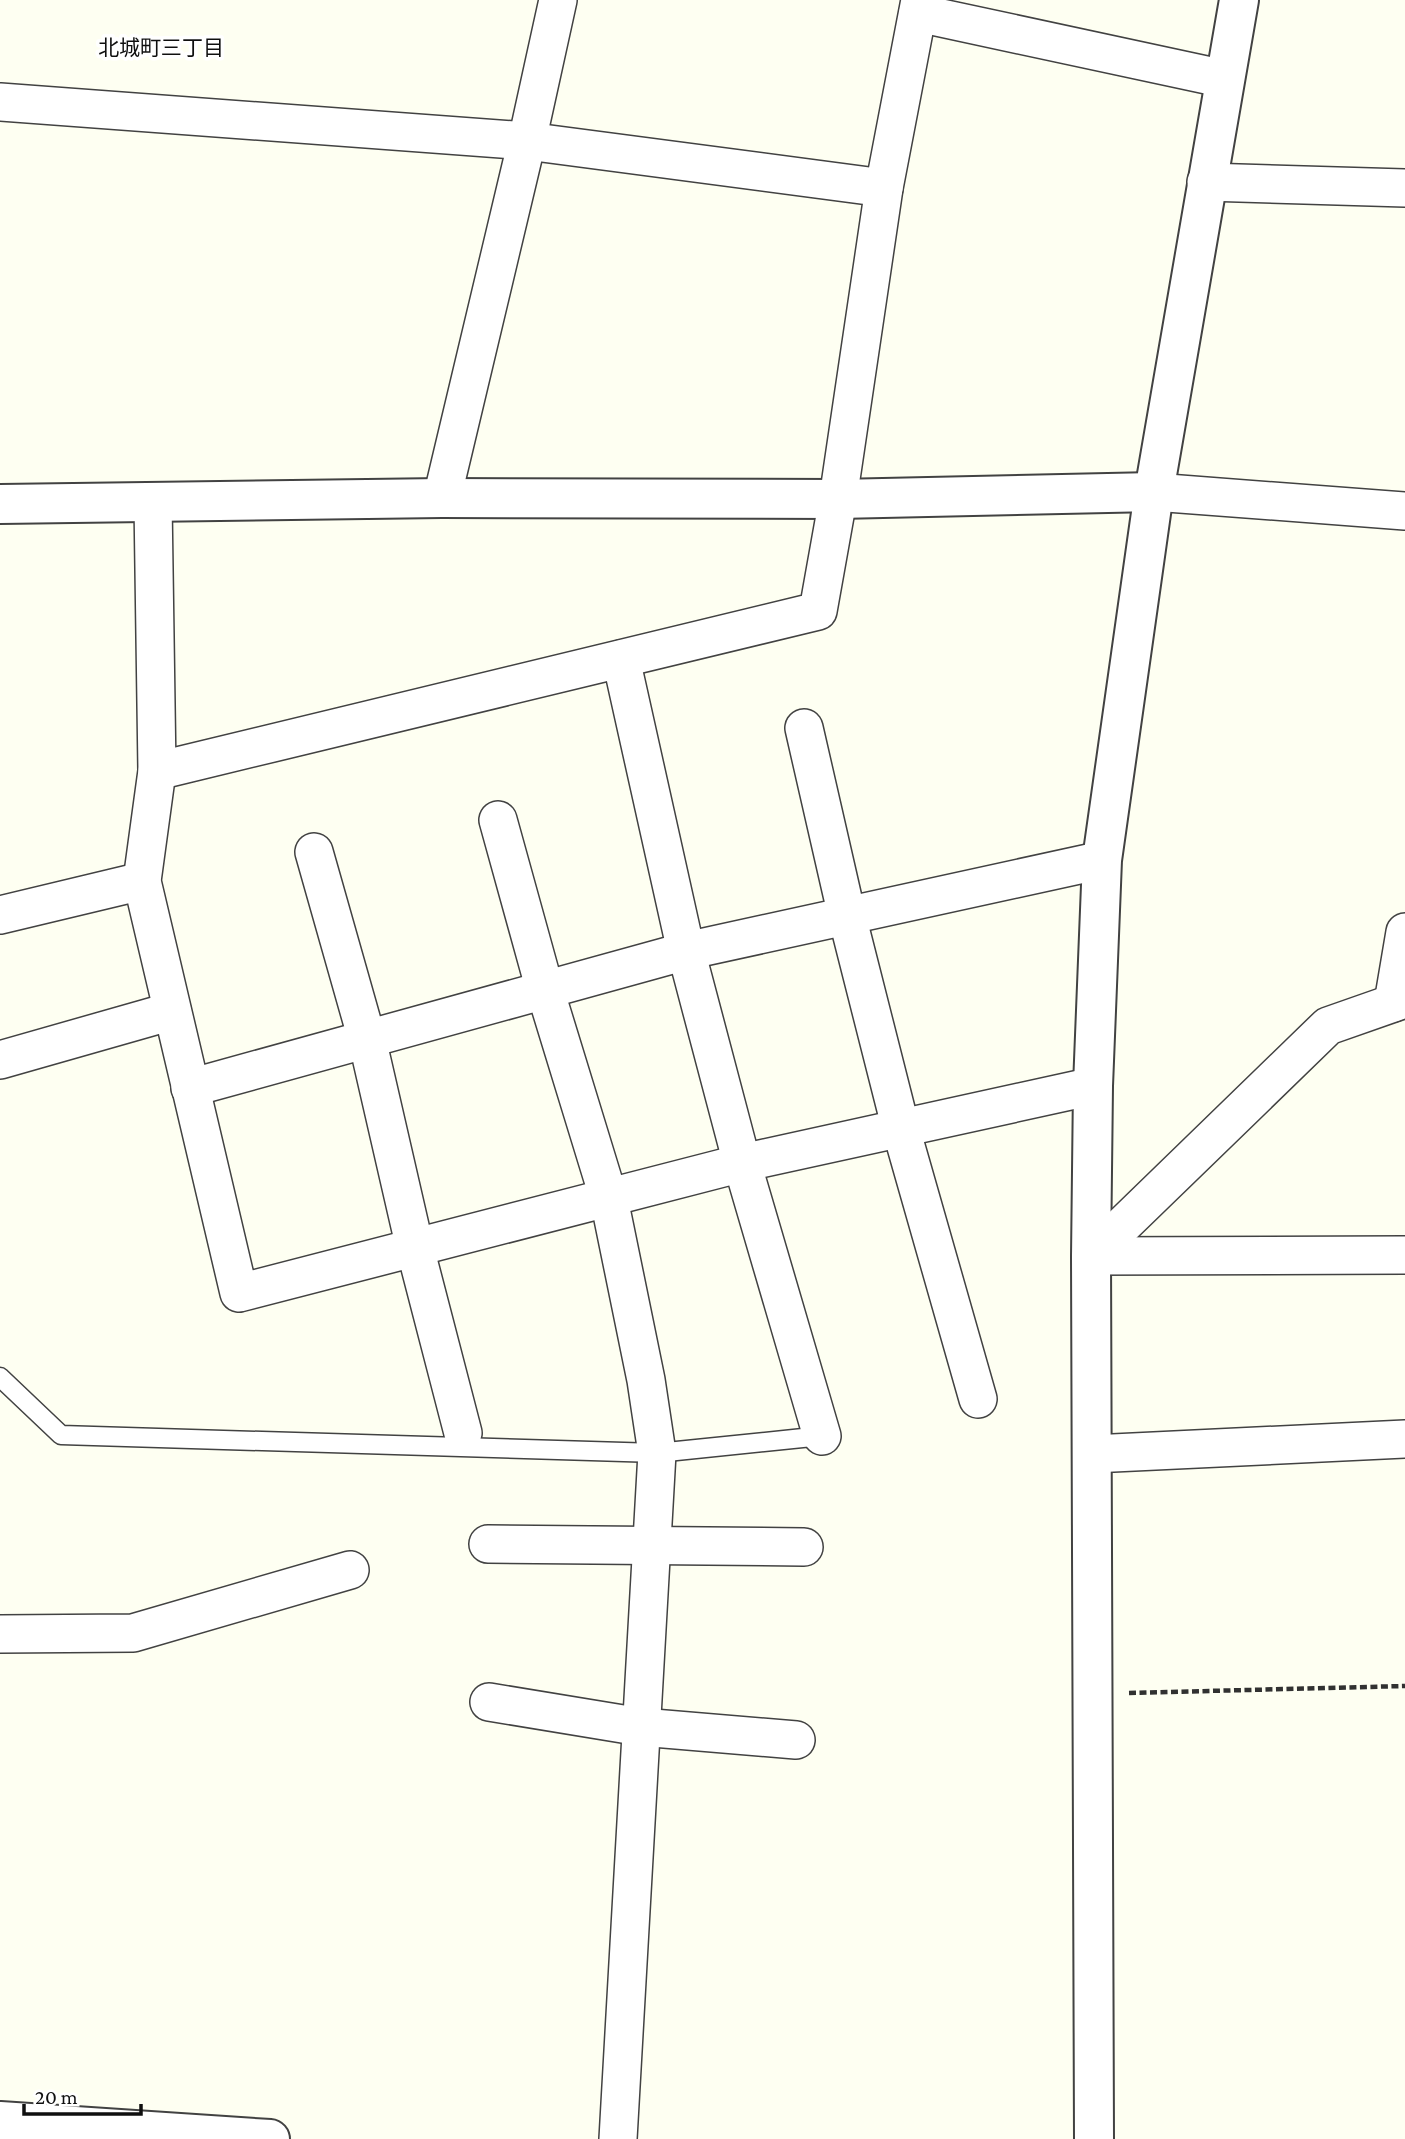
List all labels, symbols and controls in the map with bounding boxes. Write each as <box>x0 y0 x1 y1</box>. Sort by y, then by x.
district label: 北城町三丁目 <box>98 36 224 60</box>
scale bar <box>24 2072 142 2116</box>
text: 20 m <box>35 2085 78 2109</box>

